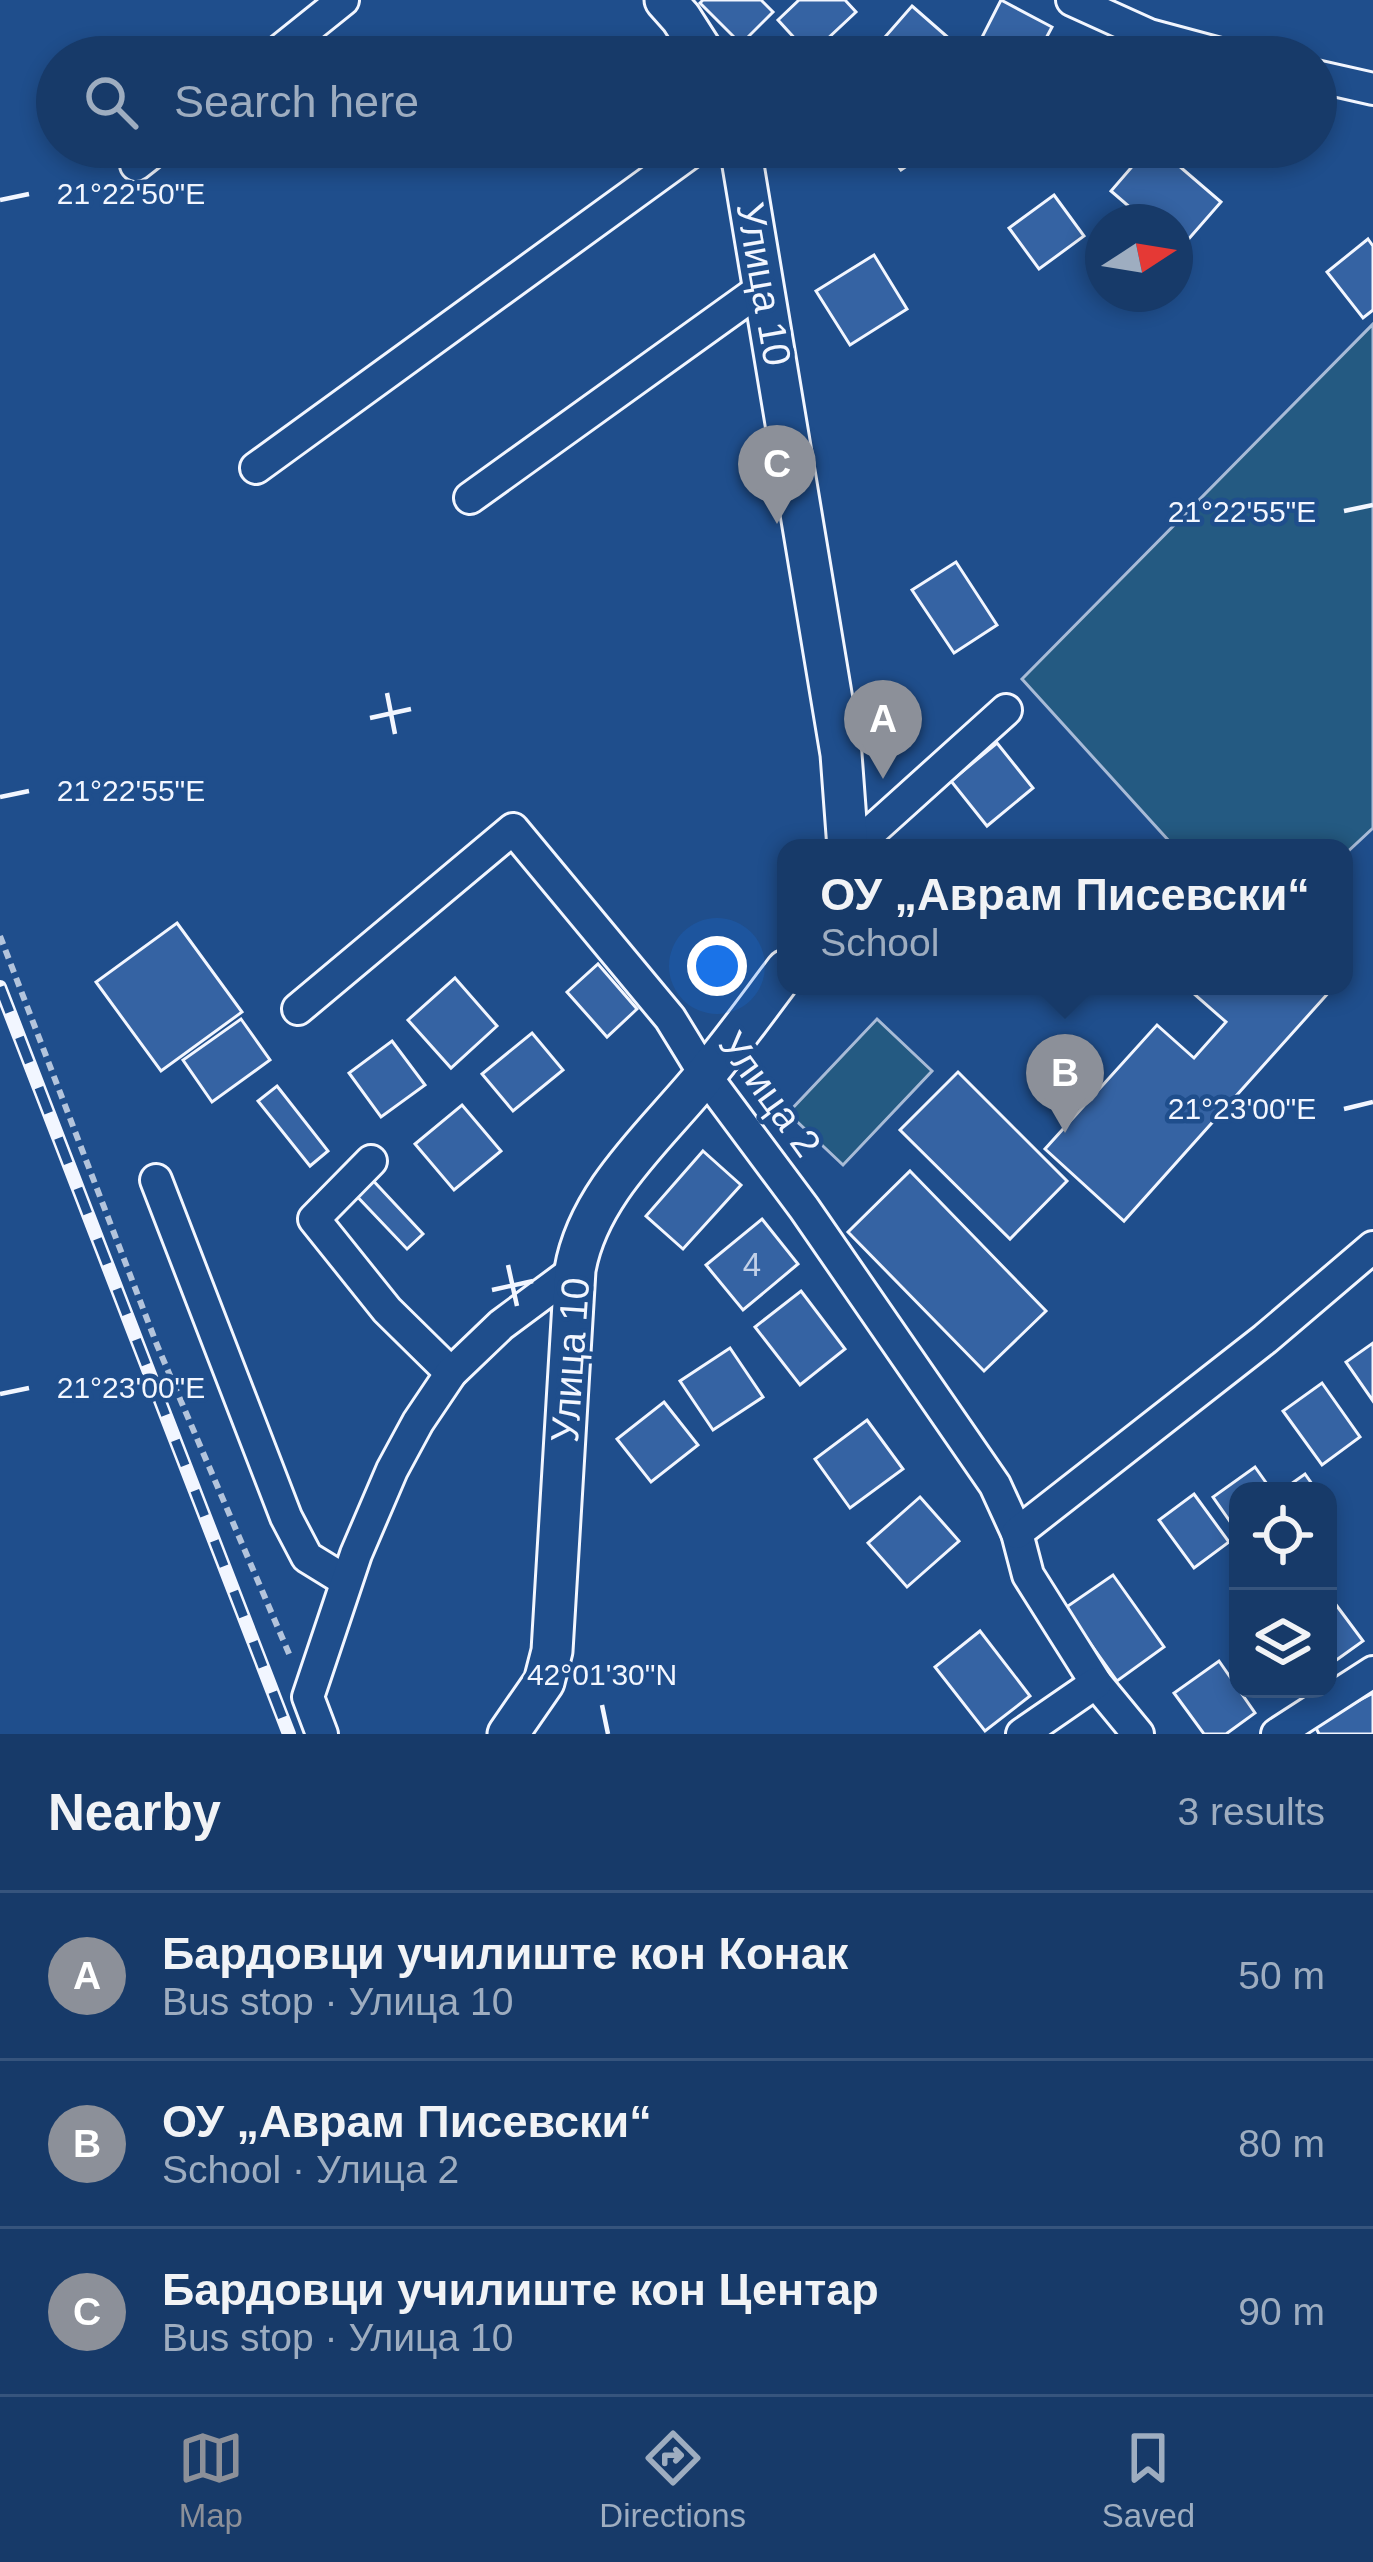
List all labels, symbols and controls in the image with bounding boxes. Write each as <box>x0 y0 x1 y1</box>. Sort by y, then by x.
search box <box>36 36 1337 168</box>
icon: search <box>78 69 144 135</box>
text: Search here <box>174 76 419 127</box>
text: 21°22'50"E <box>57 177 205 210</box>
street label: Улица 10 <box>729 199 799 369</box>
north arrow <box>1085 204 1193 312</box>
pin: C <box>738 425 816 524</box>
text: 21°22'55"E <box>1168 495 1316 528</box>
pin: A <box>844 680 922 779</box>
text: 21°22'55"E <box>57 774 205 807</box>
popup <box>777 839 1353 995</box>
text: ОУ „Аврам Писевски“ <box>820 869 1310 920</box>
text: School <box>820 921 939 964</box>
your location <box>687 936 747 996</box>
street label: Улица 2 <box>711 1023 829 1165</box>
pin: B <box>1026 1034 1104 1133</box>
text: 21°23'00"E <box>1168 1092 1316 1125</box>
house number: 4 <box>743 1246 761 1283</box>
street label: Улица 10 <box>543 1276 597 1444</box>
text: 21°23'00"E <box>57 1371 205 1404</box>
map controls <box>1229 1482 1337 1698</box>
button: locate <box>1229 1482 1337 1590</box>
button: layers <box>1229 1590 1337 1698</box>
text: 42°01'30"N <box>527 1658 677 1691</box>
text: Nearby <box>48 1784 221 1841</box>
text: 3 results <box>1178 1790 1325 1833</box>
text: Бардовци училиште кон Конак <box>162 1928 848 1979</box>
text: A <box>73 1954 101 1997</box>
text: 50 m <box>1238 1954 1325 1997</box>
text: Bus stop · Улица 10 <box>162 1980 513 2023</box>
text: ОУ „Аврам Писевски“ <box>162 2096 652 2147</box>
text: B <box>73 2122 101 2165</box>
text: 80 m <box>1238 2122 1325 2165</box>
text: School · Улица 2 <box>162 2148 459 2191</box>
text: Бардовци училиште кон Центар <box>162 2264 879 2315</box>
text: C <box>73 2290 101 2333</box>
text: 90 m <box>1238 2290 1325 2333</box>
text: Bus stop · Улица 10 <box>162 2316 513 2359</box>
tab: Map <box>178 2425 244 2535</box>
tab: Directions <box>599 2425 746 2535</box>
tab: Saved <box>1102 2425 1195 2535</box>

